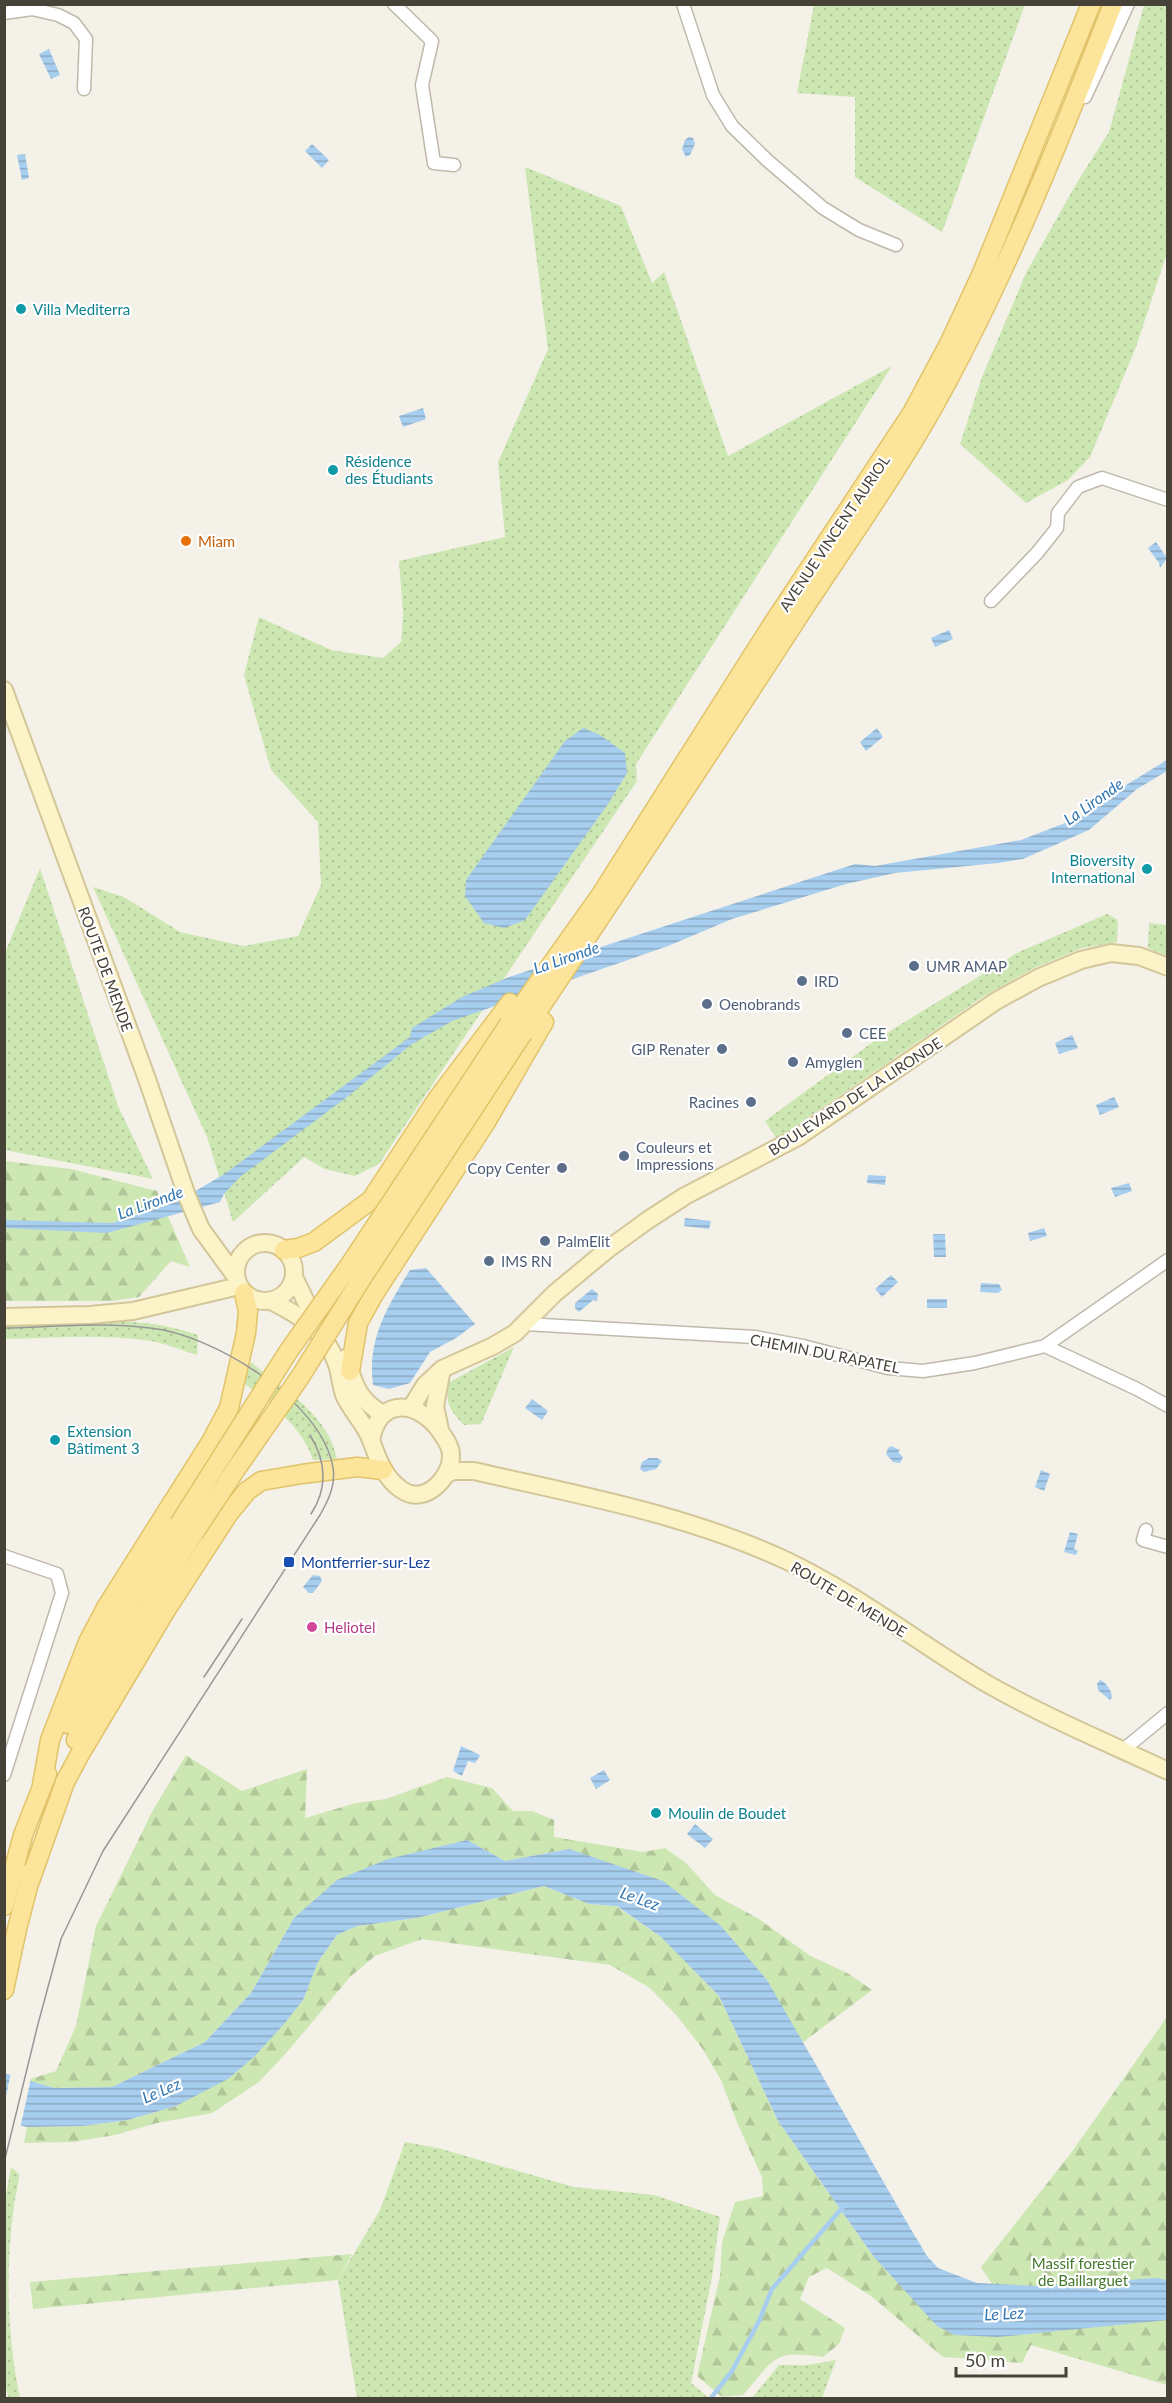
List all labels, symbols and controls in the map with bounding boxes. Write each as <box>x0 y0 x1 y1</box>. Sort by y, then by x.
place label: Villa Mediterra <box>33 300 130 318</box>
marker: Villa Mediterra <box>14 302 28 316</box>
street label: AVENUE VINCENT AURIOL <box>775 451 893 615</box>
place label: Résidence des Étudiants <box>345 452 433 487</box>
marker: Résidence des Étudiants <box>326 463 340 477</box>
place label: Miam <box>198 532 235 550</box>
marker: Miam <box>179 534 193 548</box>
water label: La Lironde <box>1059 773 1127 828</box>
place label: Bioversity International <box>1051 851 1135 886</box>
marker: Bioversity International <box>1140 862 1154 876</box>
street label: ROUTE DE MENDE <box>75 904 137 1034</box>
water label: La Lironde <box>530 937 602 977</box>
place label: UMR AMAP <box>926 957 1007 975</box>
marker: UMR AMAP <box>907 959 921 973</box>
place label: IRD <box>814 972 839 990</box>
marker: IRD <box>795 974 809 988</box>
place label: Oenobrands <box>719 995 800 1013</box>
marker: Oenobrands <box>700 997 714 1011</box>
place label: CEE <box>859 1024 886 1042</box>
marker: CEE <box>840 1026 854 1040</box>
street label: BOULEVARD DE LA LIRONDE <box>765 1033 945 1159</box>
place label: GIP Renater <box>631 1040 711 1058</box>
marker: GIP Renater <box>715 1042 729 1056</box>
place label: Amyglen <box>805 1053 862 1071</box>
marker: Amyglen <box>786 1055 800 1069</box>
place label: Racines <box>689 1093 739 1111</box>
marker: Racines <box>744 1095 758 1109</box>
place label: Couleurs et Impressions <box>636 1138 714 1173</box>
marker: Couleurs et Impressions <box>617 1149 631 1163</box>
place label: Copy Center <box>467 1159 551 1177</box>
marker: Copy Center <box>555 1161 569 1175</box>
water label: La Lironde <box>115 1181 186 1223</box>
place label: PalmElit <box>557 1232 611 1250</box>
marker: PalmElit <box>538 1234 552 1248</box>
place label: IMS RN <box>501 1252 552 1270</box>
marker: IMS RN <box>482 1254 496 1268</box>
street label: CHEMIN DU RAPATEL <box>749 1330 902 1376</box>
place label: Extension Bâtiment 3 <box>67 1422 140 1457</box>
marker: Extension Bâtiment 3 <box>48 1433 62 1447</box>
place label: Montferrier-sur-Lez <box>301 1553 430 1571</box>
marker: Montferrier-sur-Lez <box>282 1555 296 1569</box>
street label: ROUTE DE MENDE <box>788 1557 910 1641</box>
place label: Heliotel <box>324 1618 375 1636</box>
marker: Heliotel <box>305 1620 319 1634</box>
place label: Moulin de Boudet <box>668 1804 787 1822</box>
marker: Moulin de Boudet <box>649 1806 663 1820</box>
water label: Le Lez <box>618 1882 662 1914</box>
water label: Le Lez <box>139 2073 183 2107</box>
park label: Massif forestier de Baillarguet <box>1032 2254 1135 2289</box>
water label: Le Lez <box>984 2302 1025 2324</box>
scale bar <box>956 2340 1066 2378</box>
text: 50 m <box>965 2349 1005 2371</box>

